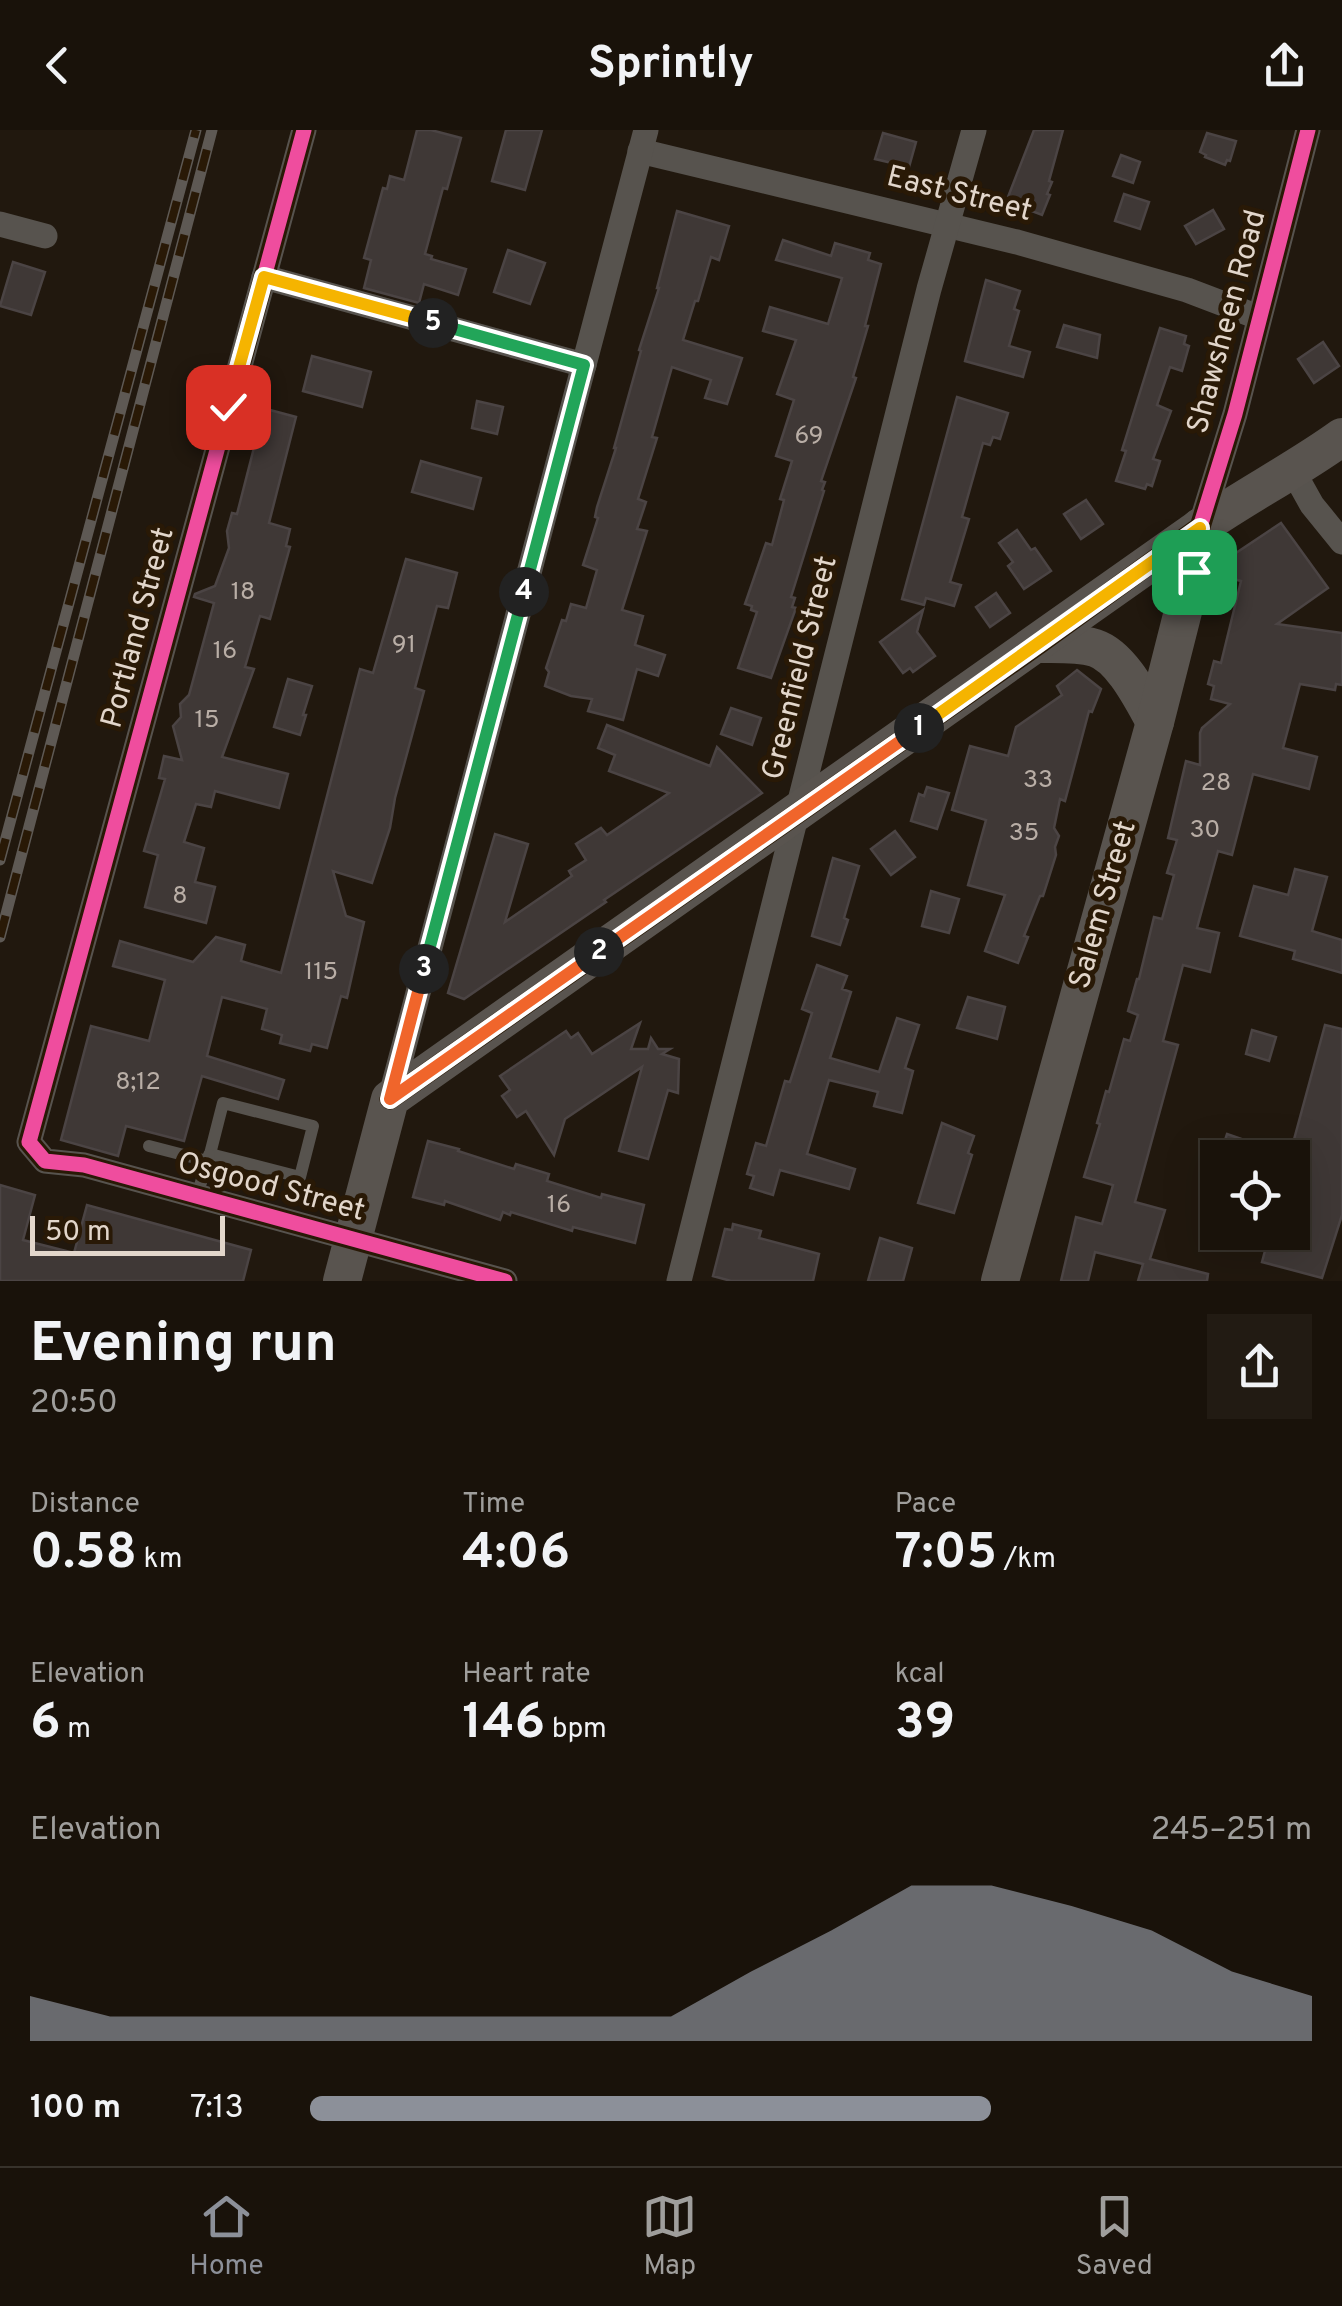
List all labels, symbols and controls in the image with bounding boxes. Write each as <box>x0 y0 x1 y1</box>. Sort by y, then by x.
text: Sprintly <box>588 37 754 94</box>
icon: back <box>30 38 85 93</box>
icon: share <box>1257 38 1312 93</box>
street label: East Street <box>883 159 1035 231</box>
street label: Shawsheen Road <box>1180 206 1276 438</box>
pin: 5 <box>408 298 458 348</box>
text: 5 <box>424 305 442 341</box>
pin <box>186 365 271 450</box>
icon: check <box>201 380 256 435</box>
house number: 69 <box>795 421 823 453</box>
street label: Portland Street <box>94 524 184 732</box>
pin <box>1152 530 1237 615</box>
icon: arrive <box>1167 545 1222 600</box>
street label: Greenfield Street <box>755 552 847 784</box>
pin: 4 <box>499 567 549 617</box>
text: 4 <box>515 574 533 610</box>
house number: 18 <box>231 577 255 609</box>
house number: 91 <box>392 630 416 662</box>
house number: 16 <box>213 636 237 668</box>
pin: 1 <box>894 703 944 753</box>
house number: 15 <box>195 705 219 737</box>
text: 1 <box>913 710 925 746</box>
house number: 33 <box>1023 765 1053 797</box>
house number: 28 <box>1201 768 1231 800</box>
house number: 30 <box>1190 815 1220 847</box>
street label: Salem Street <box>1062 817 1146 993</box>
house number: 35 <box>1009 818 1039 850</box>
house number: 8 <box>172 881 188 913</box>
pin: 2 <box>574 927 624 977</box>
text: 2 <box>590 934 608 970</box>
pin: 3 <box>399 944 449 994</box>
text: 3 <box>416 951 432 987</box>
house number: 115 <box>304 957 338 989</box>
house number: 8;12 <box>115 1067 161 1099</box>
map controls <box>1200 1140 1310 1250</box>
button: locate <box>1200 1140 1310 1250</box>
street label: Osgood Street <box>173 1145 369 1231</box>
house number: 16 <box>547 1190 571 1222</box>
scale bar <box>30 1211 225 1256</box>
text: 50 m <box>45 1215 111 1251</box>
text: Evening run <box>30 1311 337 1381</box>
button: share <box>1207 1314 1312 1419</box>
text: 20:50 <box>30 1384 118 1424</box>
text: Distance <box>30 1487 140 1523</box>
text: Time <box>462 1487 525 1523</box>
text: Pace <box>895 1487 956 1523</box>
text: 0.58 <box>30 1523 137 1586</box>
text: 4:06 <box>462 1523 570 1586</box>
text: 7:05 <box>895 1523 997 1586</box>
text: km <box>137 1542 182 1578</box>
text: /km <box>997 1542 1056 1578</box>
text: Elevation <box>30 1657 145 1693</box>
text: Heart rate <box>462 1657 590 1693</box>
text: kcal <box>895 1657 944 1693</box>
text: 6 <box>30 1693 61 1756</box>
text: 146 <box>462 1693 545 1756</box>
text: 39 <box>895 1693 955 1756</box>
text: m <box>61 1712 91 1748</box>
text: bpm <box>545 1712 607 1748</box>
text: Elevation <box>30 1811 162 1851</box>
text: 245–251 m <box>1151 1811 1312 1851</box>
text: 100 m <box>30 2089 121 2129</box>
text: 7:13 <box>190 2089 244 2129</box>
tab: Home <box>189 2189 264 2285</box>
tab: Map <box>642 2189 697 2285</box>
tab: Saved <box>1076 2189 1153 2285</box>

